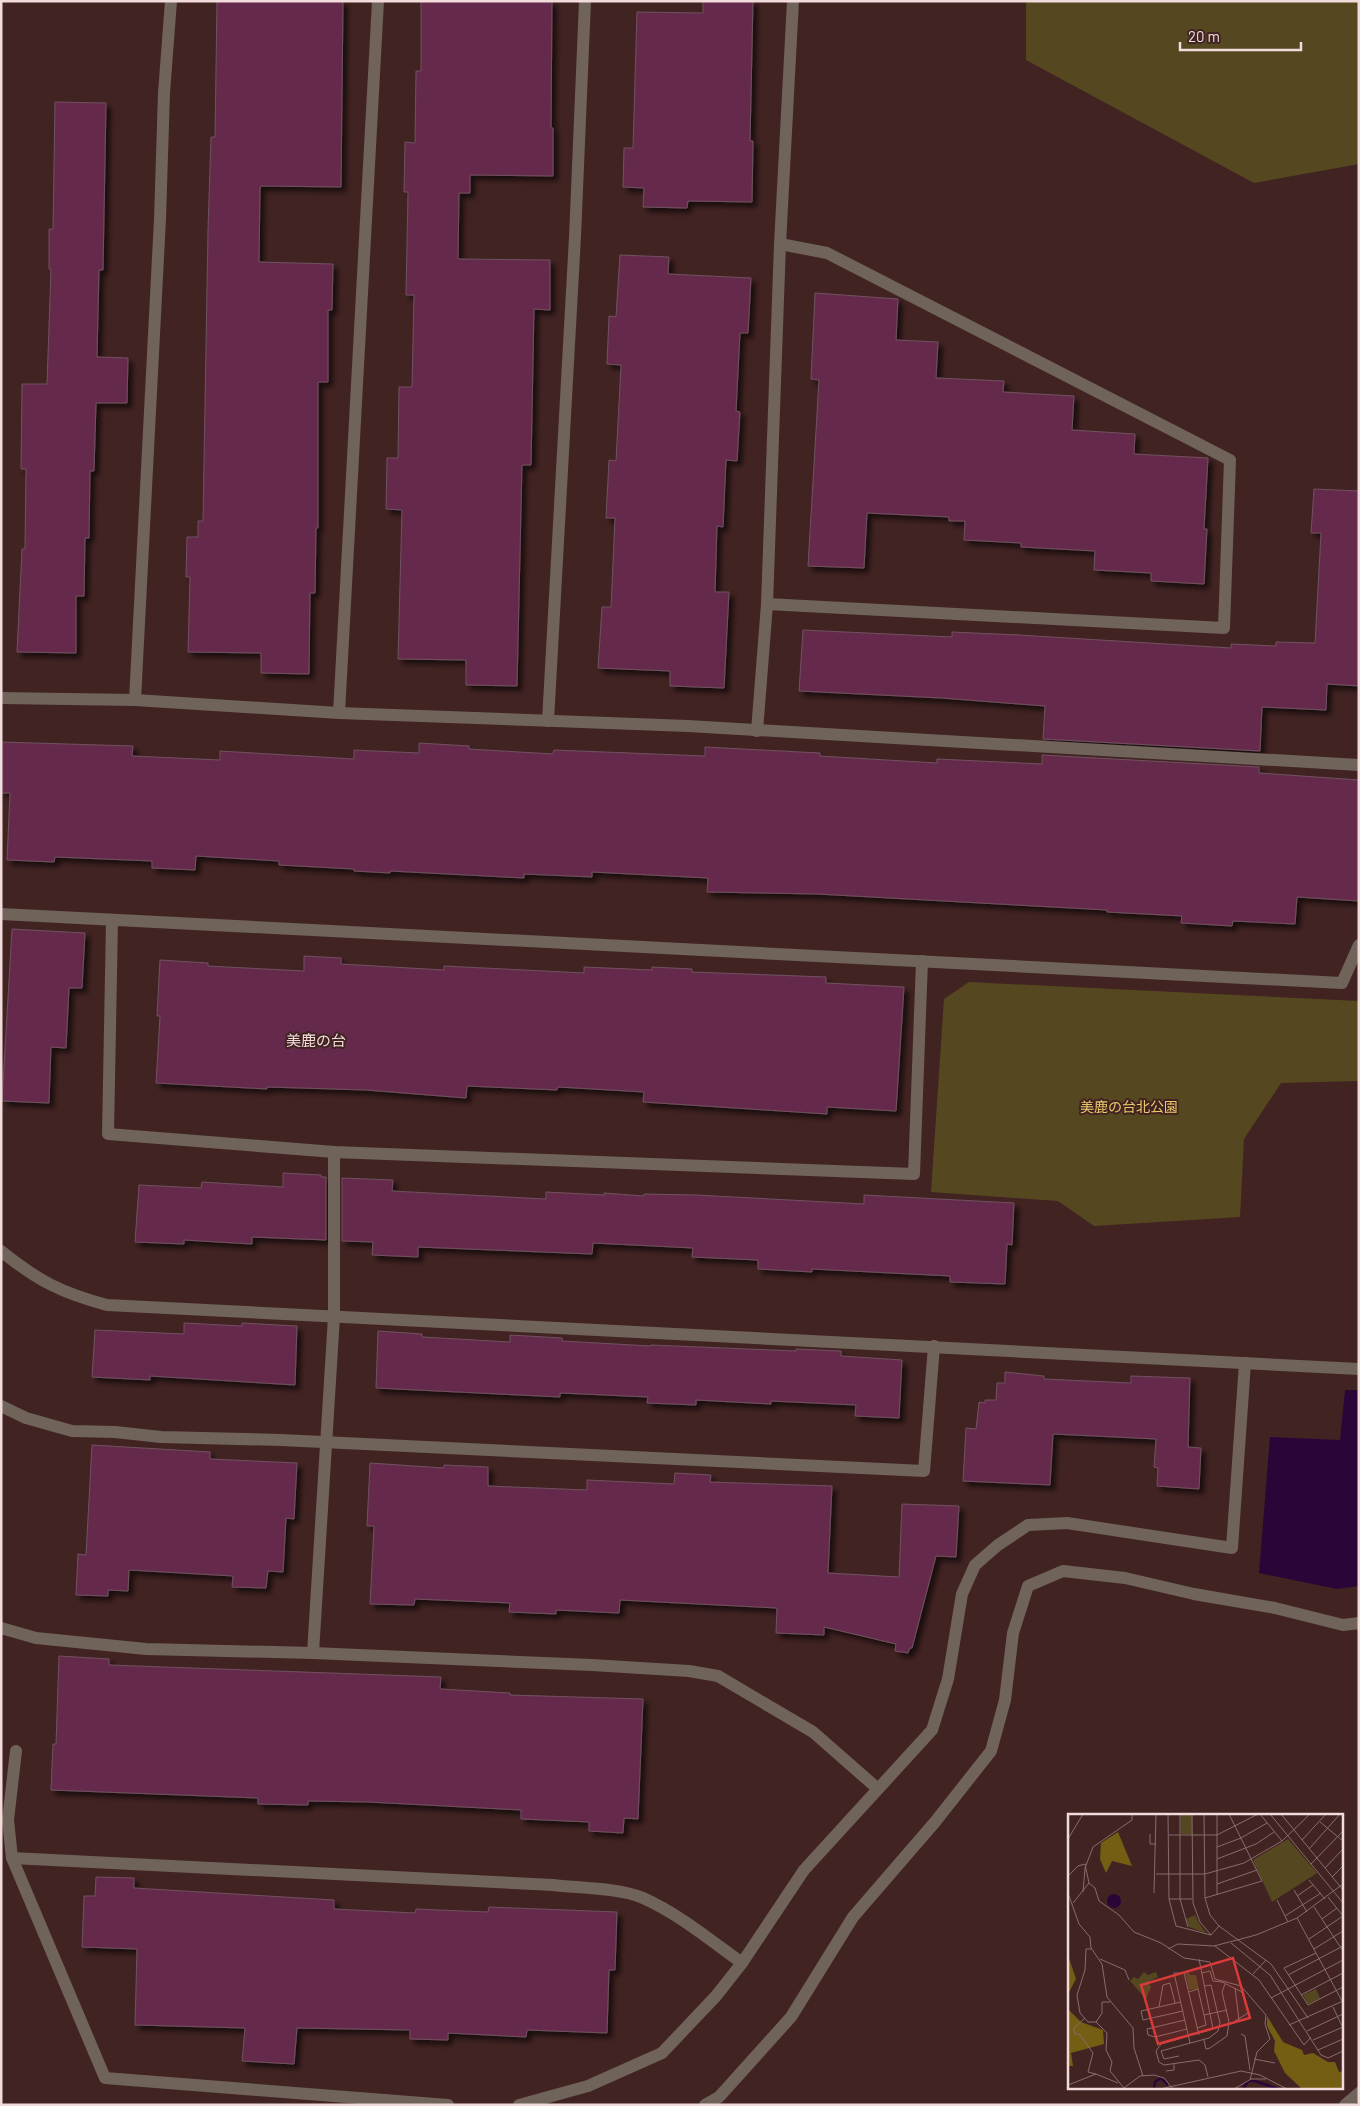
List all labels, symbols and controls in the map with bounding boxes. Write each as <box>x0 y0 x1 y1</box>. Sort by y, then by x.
scale bar <box>1180 20 1301 52</box>
text: 20 m <box>1188 27 1220 45</box>
district label: 美鹿の台 <box>286 1031 346 1049</box>
park label: 美鹿の台北公園 <box>1080 1098 1178 1115</box>
inset map <box>1068 1814 1342 2088</box>

